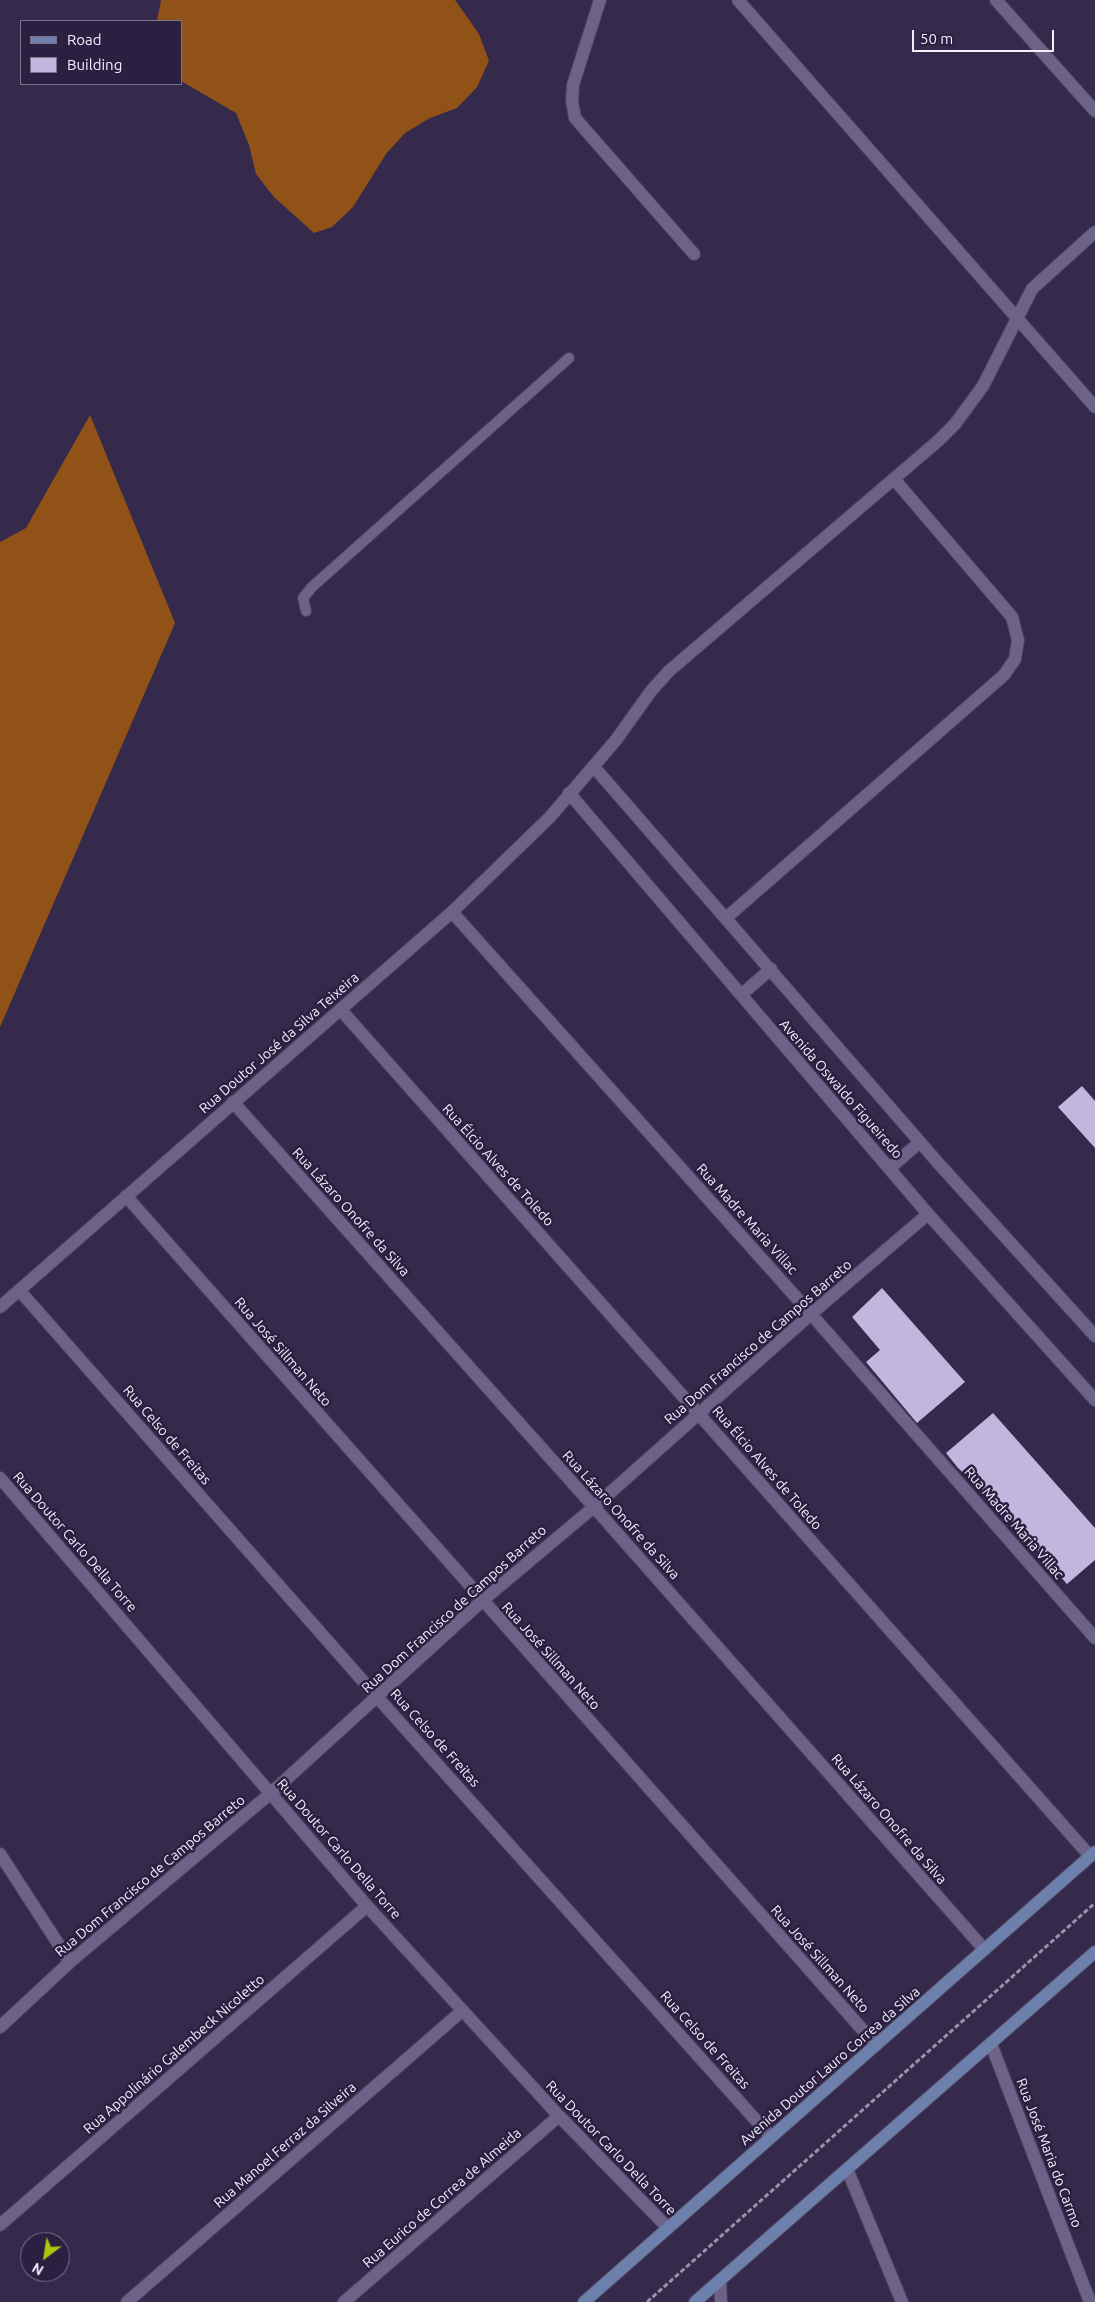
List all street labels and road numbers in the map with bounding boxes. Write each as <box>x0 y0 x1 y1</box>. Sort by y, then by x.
street label: Rua Doutor José da Silva Teixeira <box>196 969 362 1117</box>
street label: Avenida Oswaldo Figueiredo <box>776 1016 906 1162</box>
street label: Rua Élcio Alves de Toledo <box>439 1100 557 1230</box>
street label: Rua Lázaro Onofre da Silva <box>289 1144 413 1280</box>
street label: Rua Madre Maria Villac <box>693 1160 801 1278</box>
street label: Rua Dom Francisco de Campos Barreto <box>661 1256 855 1428</box>
street label: Rua José Sillman Neto <box>231 1294 335 1410</box>
street label: Rua Celso de Freitas <box>119 1382 215 1488</box>
street label: Rua Élcio Alves de Toledo <box>709 1403 825 1533</box>
street label: Rua Lázaro Onofre da Silva <box>559 1447 683 1583</box>
street label: Rua Madre Maria Villac <box>961 1463 1067 1583</box>
street label: Rua Doutor Carlo Della Torre <box>9 1468 141 1616</box>
street label: Rua Dom Francisco de Campos Barreto <box>358 1522 550 1696</box>
street label: Rua José Sillman Neto <box>498 1599 604 1713</box>
street label: Rua Celso de Freitas <box>387 1686 483 1790</box>
street label: Rua Lázaro Onofre da Silva <box>828 1750 950 1888</box>
street label: Rua Doutor Carlo Della Torre <box>273 1775 405 1923</box>
street label: Rua Dom Francisco de Campos Barreto <box>52 1792 248 1960</box>
street label: Rua José Sillman Neto <box>767 1902 873 2016</box>
street label: Rua Appolinário Galembeck Nicoletto <box>80 1971 268 2137</box>
street label: Avenida Doutor Lauro Correa da Silva <box>736 1983 924 2149</box>
street label: Rua Celso de Freitas <box>657 1988 753 2092</box>
street label: Rua José Maria do Carmo <box>1013 2076 1085 2230</box>
street label: Rua Doutor Carlo Della Torre <box>542 2077 680 2219</box>
street label: Rua Manoel Ferraz da Silveira <box>210 2079 360 2211</box>
street label: Rua Eurico de Correa de Almeida <box>359 2125 525 2271</box>

